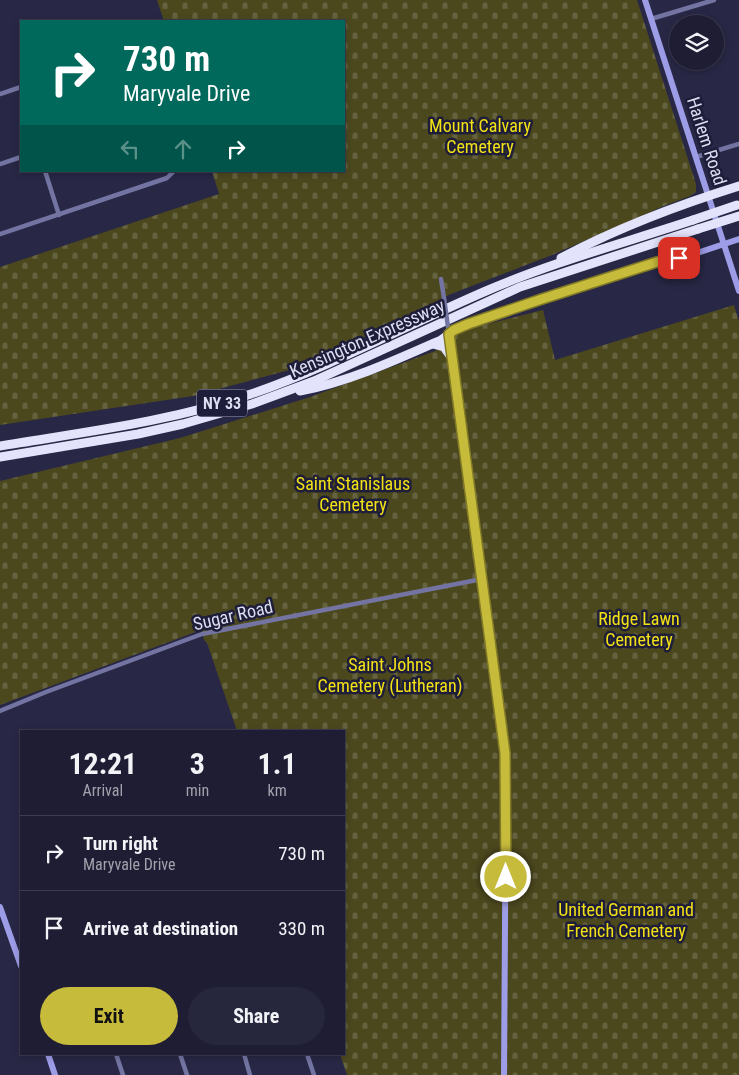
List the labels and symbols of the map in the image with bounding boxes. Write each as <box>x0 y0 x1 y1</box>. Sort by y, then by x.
street label: Harlem Road <box>683 94 731 188</box>
park label: Mount Calvary Cemetery <box>429 115 531 157</box>
pin <box>658 237 700 279</box>
street label: Kensington Expressway <box>286 294 448 382</box>
road number: NY 33 <box>197 389 247 416</box>
park label: Saint Stanislaus Cemetery <box>296 473 410 515</box>
street label: Sugar Road <box>191 596 275 634</box>
park label: Ridge Lawn Cemetery <box>598 608 680 650</box>
park label: Saint Johns Cemetery (Lutheran) <box>318 654 462 697</box>
position arrow <box>479 850 531 902</box>
park label: United German and French Cemetery <box>558 899 694 941</box>

